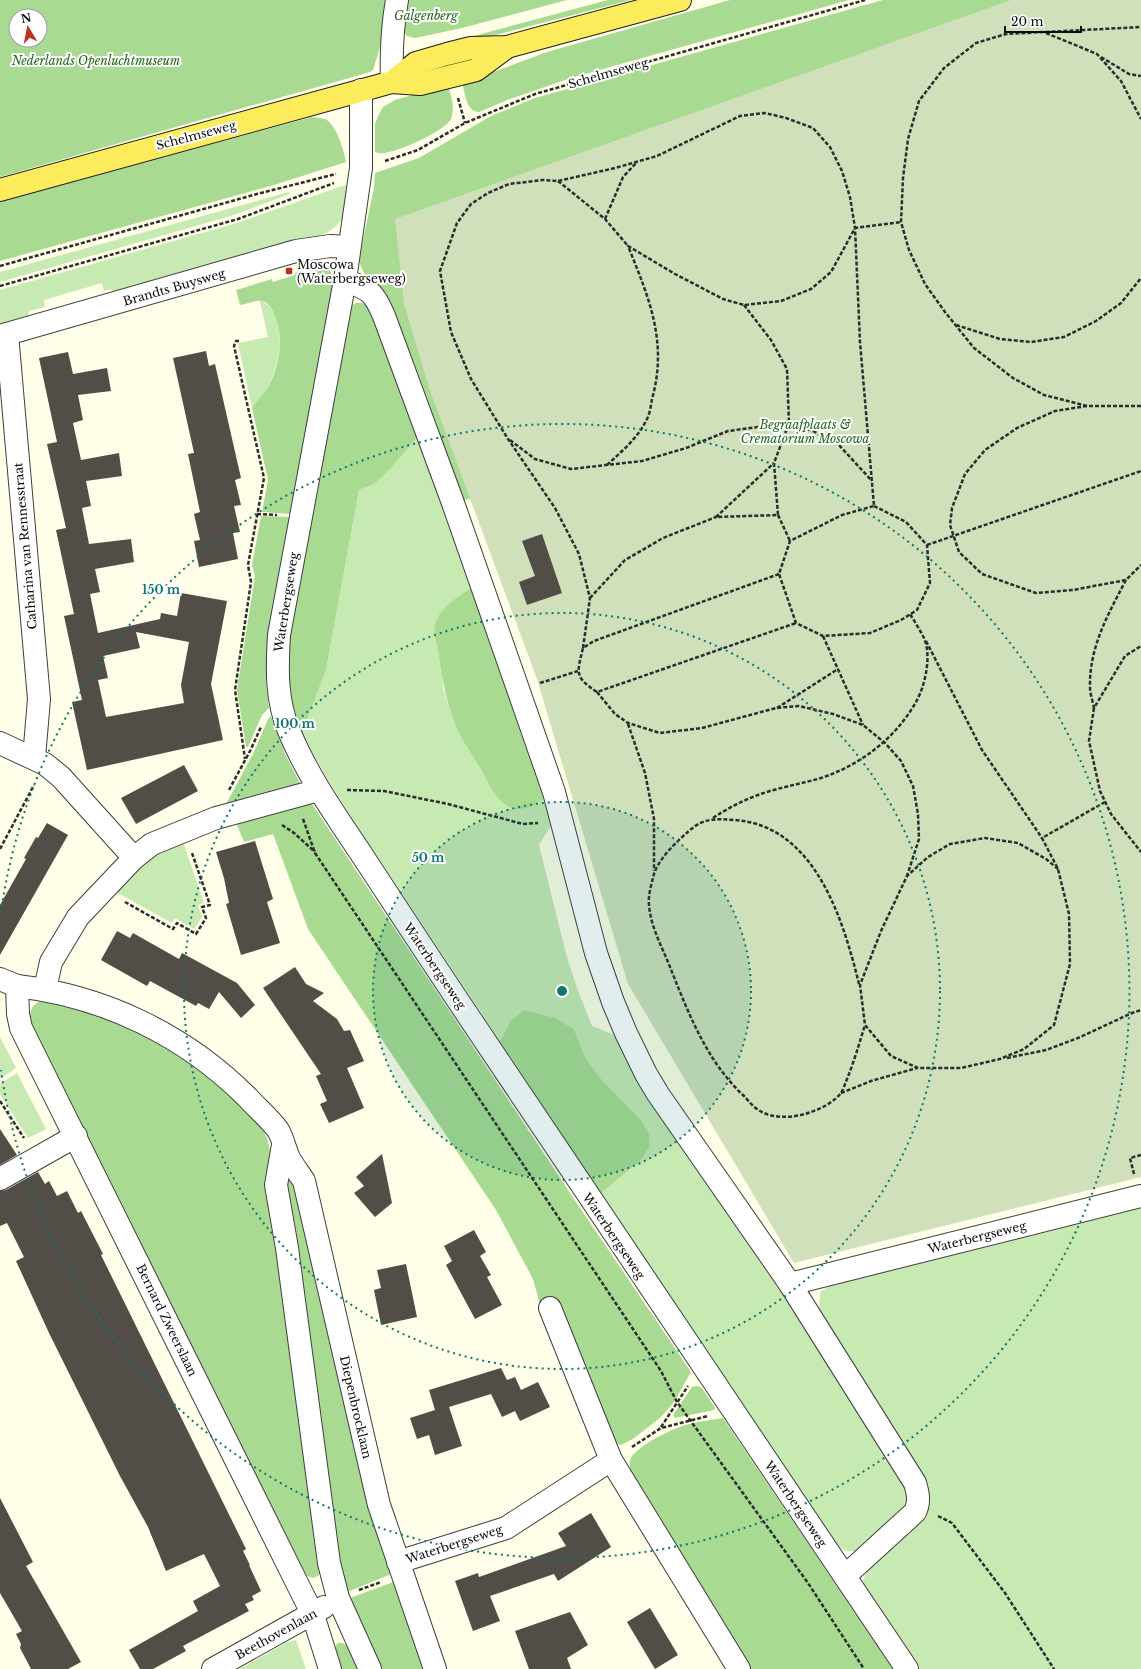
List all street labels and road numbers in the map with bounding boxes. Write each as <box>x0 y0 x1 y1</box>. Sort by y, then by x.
street label: Schelmseweg <box>566 54 650 92</box>
street label: Schelmseweg <box>154 117 238 153</box>
street label: Brandts Buysweg <box>121 265 228 309</box>
street label: Catharina van Rennesstraat <box>10 461 40 630</box>
street label: Waterbergseweg <box>271 550 301 654</box>
street label: Waterbergseweg <box>400 919 470 1013</box>
street label: Waterbergseweg <box>579 1189 649 1283</box>
street label: Waterbergseweg <box>925 1217 1028 1257</box>
street label: Bernard Zweerslaan <box>133 1261 201 1379</box>
street label: Diepenbrocklaan <box>337 1354 375 1460</box>
street label: Waterbergseweg <box>761 1457 831 1551</box>
street label: Waterbergseweg <box>403 1521 505 1567</box>
street label: Beethovenlaan <box>233 1605 319 1663</box>

